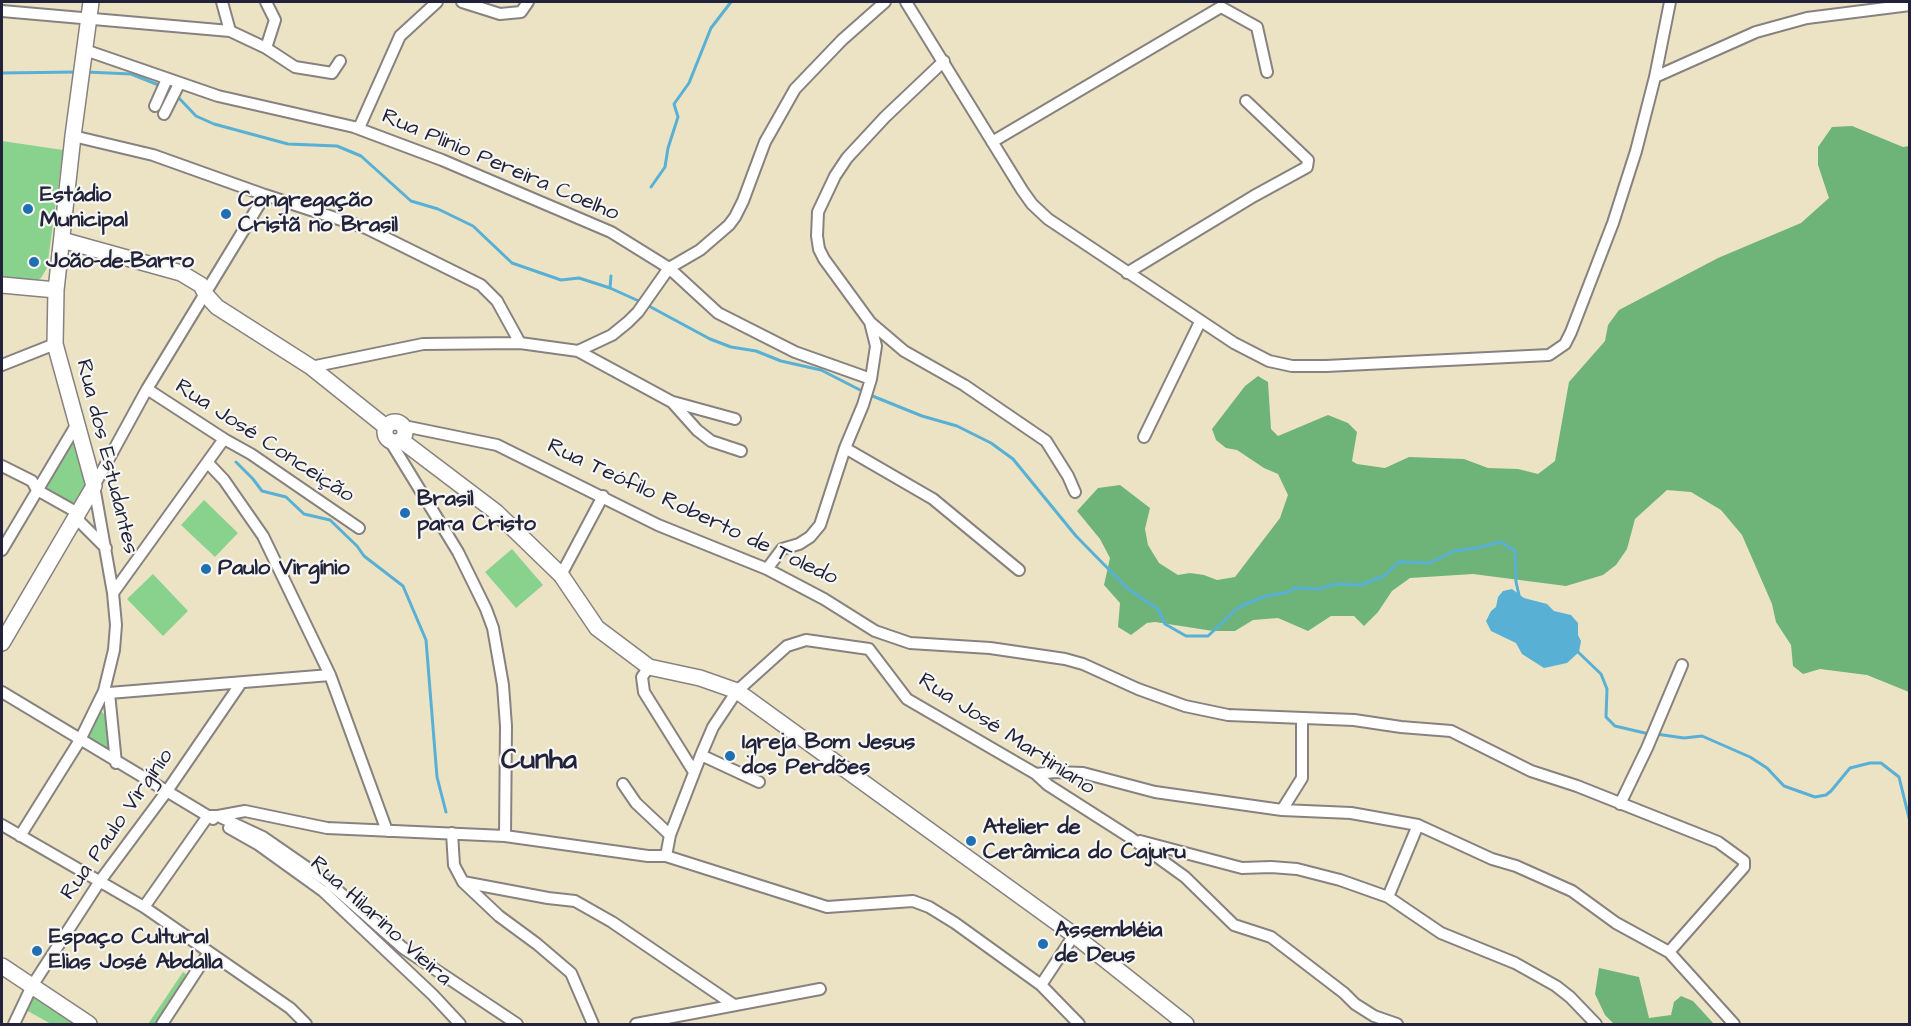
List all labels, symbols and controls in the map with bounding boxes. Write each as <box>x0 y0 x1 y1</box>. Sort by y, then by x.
street label: Rua Plinio Pereira Coelho <box>377 104 623 228</box>
place label: Estádio Municipal <box>40 183 128 234</box>
place label: Congregação Cristã no Brasil <box>238 188 398 240</box>
marker: Estádio Municipal <box>21 202 35 216</box>
marker: Congregação Cristã no Brasil <box>219 207 233 221</box>
place label: João-de-Barro <box>46 249 194 275</box>
marker: João-de-Barro <box>27 255 41 269</box>
street label: Rua dos Estudantes <box>69 357 143 557</box>
street label: Rua José Conceição <box>169 374 359 510</box>
street label: Rua Teófilo Roberto de Toledo <box>543 434 841 592</box>
place label: Brasil para Cristo <box>417 487 536 538</box>
marker: Brasil para Cristo <box>398 506 412 520</box>
place label: Paulo Virgínio <box>218 556 350 582</box>
marker: Paulo Virgínio <box>199 562 213 576</box>
street label: Rua José Martiniano <box>913 668 1099 802</box>
place label: Igreja Bom Jesus dos Perdões <box>742 730 915 782</box>
street label: Rua Paulo Virgínio <box>56 744 180 906</box>
district label: Cunha <box>501 745 577 779</box>
marker: Igreja Bom Jesus dos Perdões <box>723 749 737 763</box>
place label: Atelier de Cerâmica do Cajuru <box>983 815 1186 866</box>
marker: Atelier de Cerâmica do Cajuru <box>964 834 978 848</box>
street label: Rua Hilarino Vieira <box>304 851 456 993</box>
place label: Assembléia de Deus <box>1055 918 1162 969</box>
place label: Espaço Cultural Elias José Abdalla <box>49 925 223 976</box>
marker: Assembléia de Deus <box>1036 937 1050 951</box>
marker: Espaço Cultural Elias José Abdalla <box>30 944 44 958</box>

